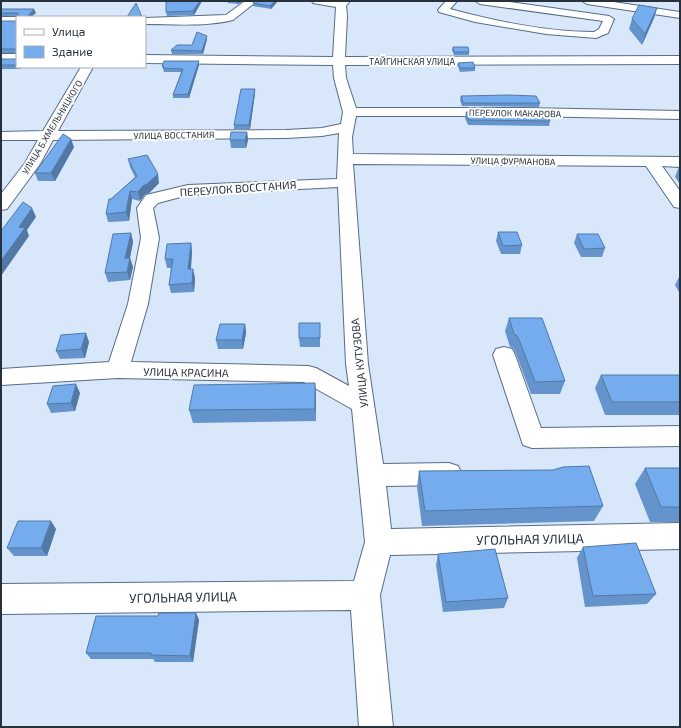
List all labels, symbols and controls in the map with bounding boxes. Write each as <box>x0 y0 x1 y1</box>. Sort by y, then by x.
legend <box>16 16 146 68</box>
text: Улица <box>52 24 85 38</box>
text: Здание <box>52 44 93 58</box>
street label: ТАЙГИНСКАЯ УЛИЦА <box>369 56 455 67</box>
street label: УЛИЦА Б.ХМЕЛЬНИЦКОГО <box>19 78 85 176</box>
street label: ПЕРЕУЛОК МАКАРОВА <box>469 107 562 119</box>
street label: УЛИЦА ВОССТАНИЯ <box>133 129 215 141</box>
street label: УЛИЦА ФУРМАНОВА <box>470 155 556 167</box>
street label: ПЕРЕУЛОК ВОССТАНИЯ <box>179 177 297 199</box>
street label: УЛИЦА КУТУЗОВА <box>348 318 370 408</box>
street label: УЛИЦА КРАСИНА <box>143 365 229 379</box>
street label: УГОЛЬНАЯ УЛИЦА <box>476 530 584 548</box>
street label: УГОЛЬНАЯ УЛИЦА <box>129 588 237 606</box>

